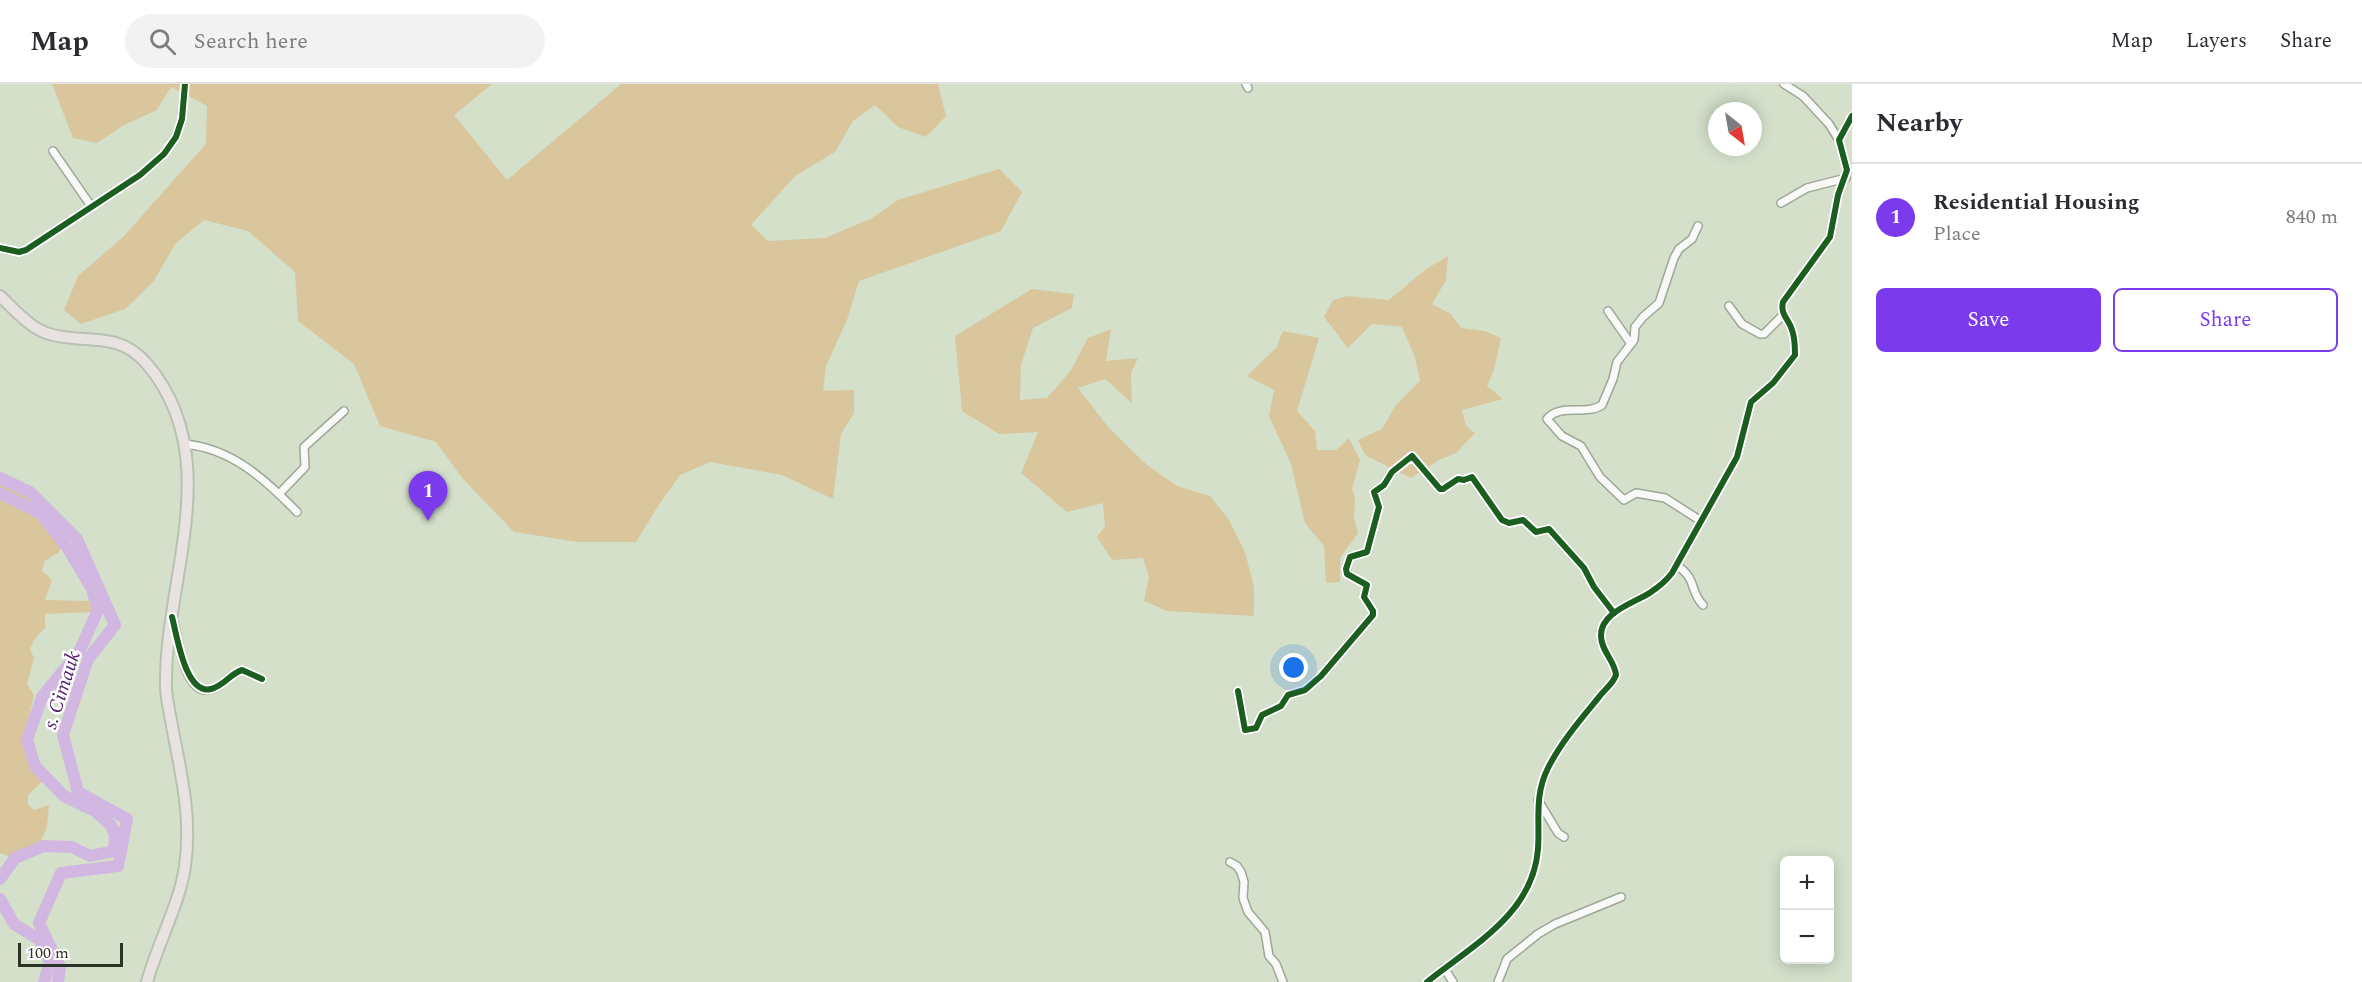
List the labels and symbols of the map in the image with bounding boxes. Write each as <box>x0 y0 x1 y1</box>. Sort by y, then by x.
north arrow <box>1708 102 1762 156</box>
pin: 1 <box>408 472 448 521</box>
water label: s. Cimauk <box>35 646 89 733</box>
your location <box>1279 653 1308 682</box>
scale bar <box>18 940 123 968</box>

